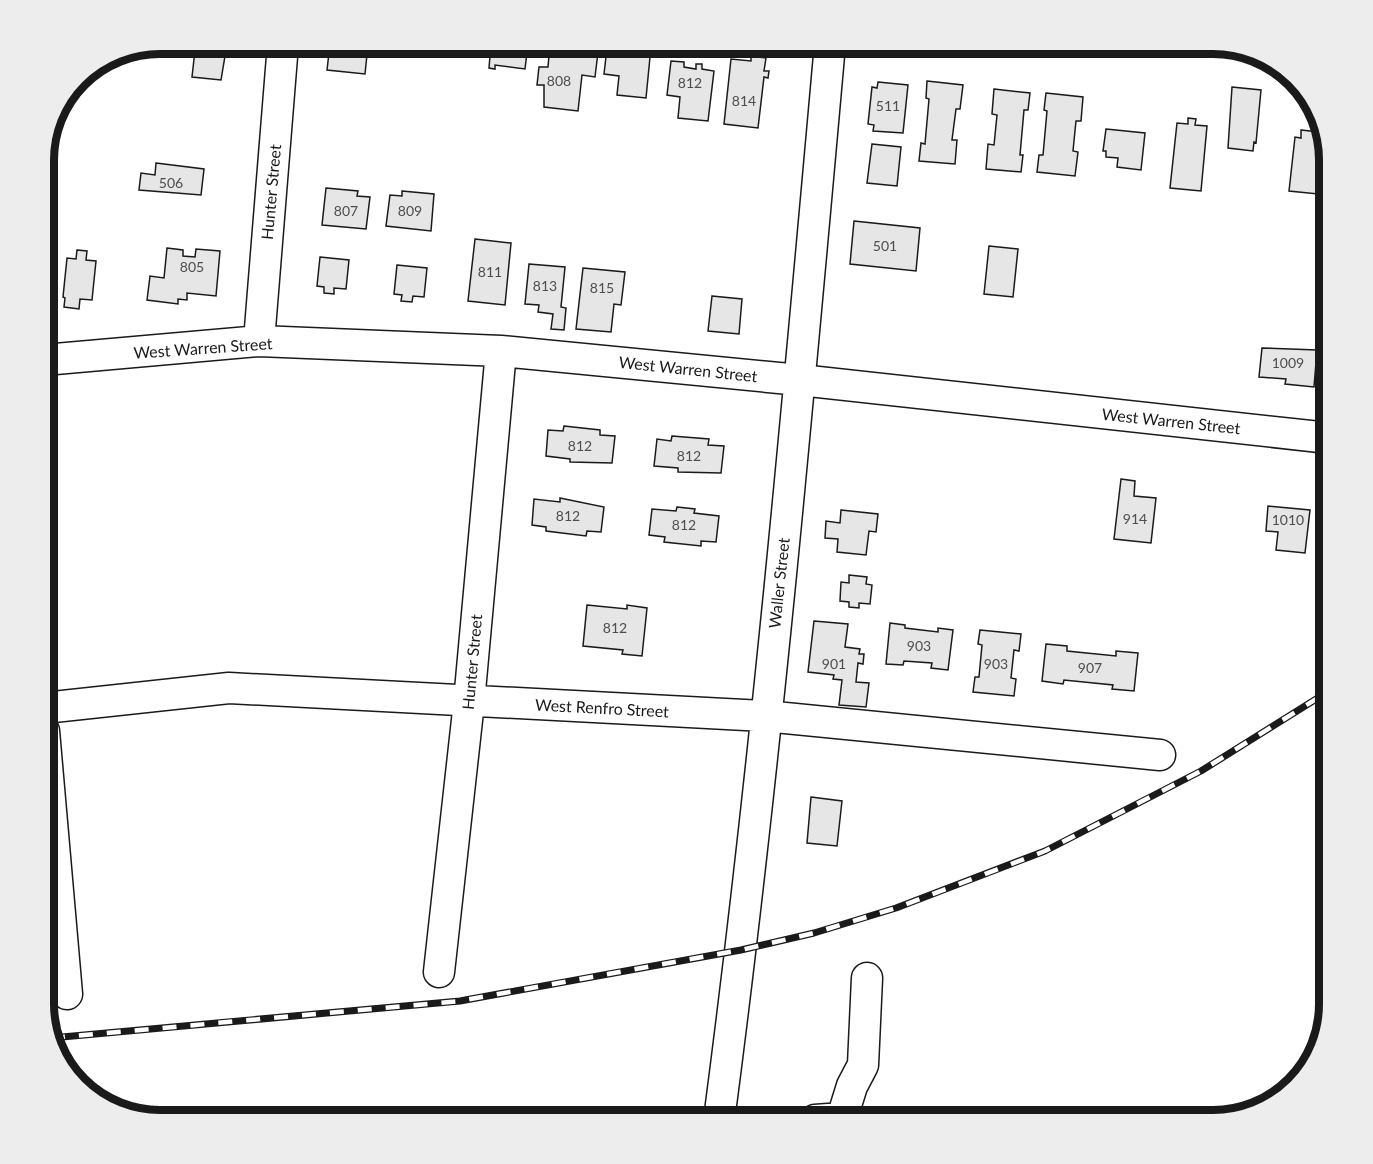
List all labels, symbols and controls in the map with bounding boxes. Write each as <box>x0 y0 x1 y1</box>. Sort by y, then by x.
house number: 808 <box>547 72 571 89</box>
house number: 812 <box>678 74 702 91</box>
house number: 814 <box>732 92 756 109</box>
house number: 511 <box>876 97 900 114</box>
street label: Hunter Street <box>257 143 284 240</box>
house number: 506 <box>159 174 183 191</box>
house number: 807 <box>334 202 358 219</box>
house number: 809 <box>398 202 422 219</box>
house number: 501 <box>873 237 897 254</box>
house number: 805 <box>180 258 204 275</box>
house number: 811 <box>478 263 502 280</box>
house number: 813 <box>533 277 557 294</box>
house number: 815 <box>590 279 614 296</box>
street label: West Warren Street <box>133 333 273 362</box>
street label: West Warren Street <box>618 352 759 385</box>
house number: 1009 <box>1272 354 1304 371</box>
street label: West Warren Street <box>1101 404 1242 437</box>
house number: 812 <box>568 437 592 454</box>
house number: 812 <box>677 447 701 464</box>
house number: 812 <box>556 507 580 524</box>
house number: 914 <box>1123 510 1147 527</box>
house number: 1010 <box>1272 511 1304 528</box>
house number: 812 <box>672 516 696 533</box>
street label: Waller Street <box>764 536 793 629</box>
street label: Hunter Street <box>458 613 485 710</box>
house number: 812 <box>603 619 627 636</box>
house number: 903 <box>907 637 931 654</box>
house number: 901 <box>822 655 846 672</box>
house number: 903 <box>984 655 1008 672</box>
house number: 907 <box>1078 659 1102 676</box>
street label: West Renfro Street <box>535 695 670 721</box>

